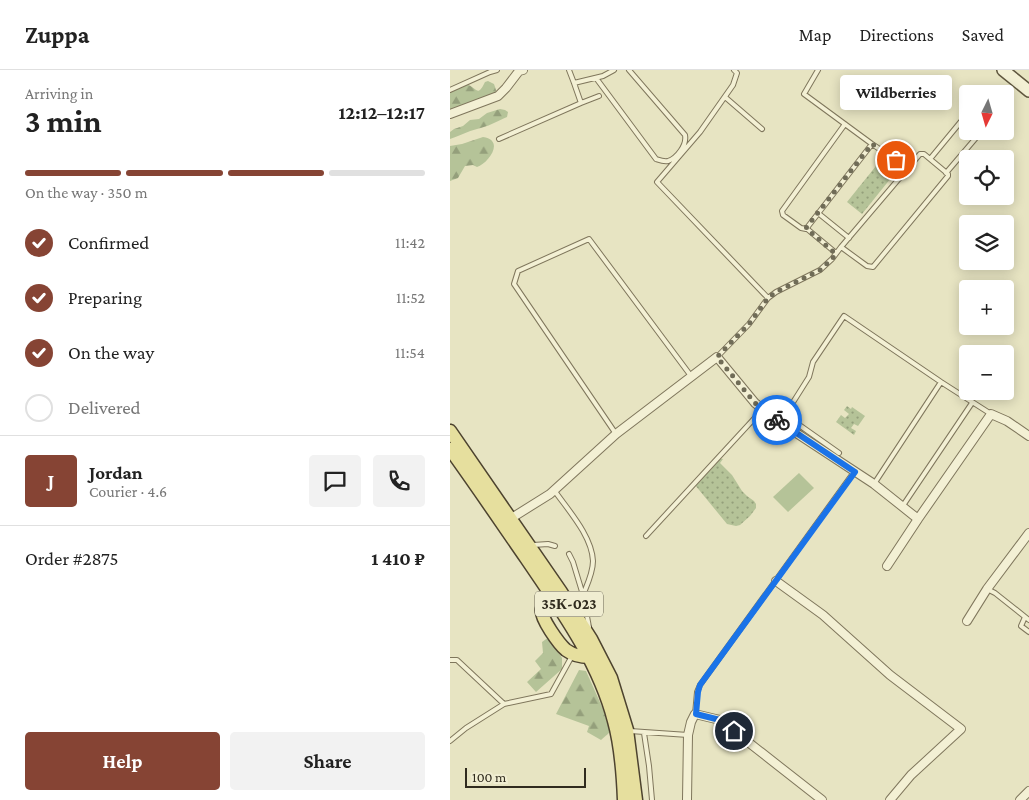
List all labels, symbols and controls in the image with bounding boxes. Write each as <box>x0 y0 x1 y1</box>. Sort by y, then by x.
text: Zuppa <box>25 21 89 48</box>
text: Map <box>799 25 831 45</box>
text: Directions <box>859 25 934 45</box>
text: Saved <box>962 25 1004 45</box>
callout: Wildberries <box>840 75 952 110</box>
text: Wildberries <box>856 84 936 101</box>
text: Arriving in <box>25 85 93 102</box>
north arrow <box>959 85 1014 140</box>
map controls <box>959 85 1014 400</box>
text: 12:12–12:17 <box>338 102 425 123</box>
text: 3 min <box>25 103 102 139</box>
pin <box>875 139 917 181</box>
icon: bag <box>882 146 910 174</box>
button: locate <box>959 150 1014 205</box>
text: On the way · 350 m <box>25 184 147 201</box>
button: layers <box>959 215 1014 270</box>
icon: check <box>25 229 53 257</box>
text: Confirmed <box>68 232 149 253</box>
text: 11:42 <box>395 234 425 251</box>
button: + <box>959 280 1014 335</box>
icon: check <box>25 284 53 312</box>
text: Preparing <box>68 287 142 308</box>
text: 11:52 <box>396 289 425 306</box>
icon: check <box>25 339 53 367</box>
text: On the way <box>68 342 154 363</box>
text: 11:54 <box>395 344 425 361</box>
button: − <box>959 345 1014 400</box>
courier <box>752 395 802 445</box>
text: Delivered <box>68 397 141 418</box>
icon: bike <box>763 406 791 434</box>
button: chat <box>309 455 361 507</box>
button: phone <box>373 455 425 507</box>
text: Jordan <box>89 462 143 483</box>
text: J <box>48 470 54 491</box>
text: Courier · 4.6 <box>89 483 167 500</box>
text: Order #2875 <box>25 548 119 569</box>
text: 1 410 ₽ <box>371 548 425 569</box>
road number: 35К-023 <box>535 592 603 616</box>
pin <box>713 710 755 752</box>
icon: home <box>720 717 748 745</box>
button: Help <box>25 732 220 790</box>
button: Share <box>230 732 425 790</box>
scale bar <box>465 765 586 788</box>
text: 100 m <box>472 769 506 785</box>

